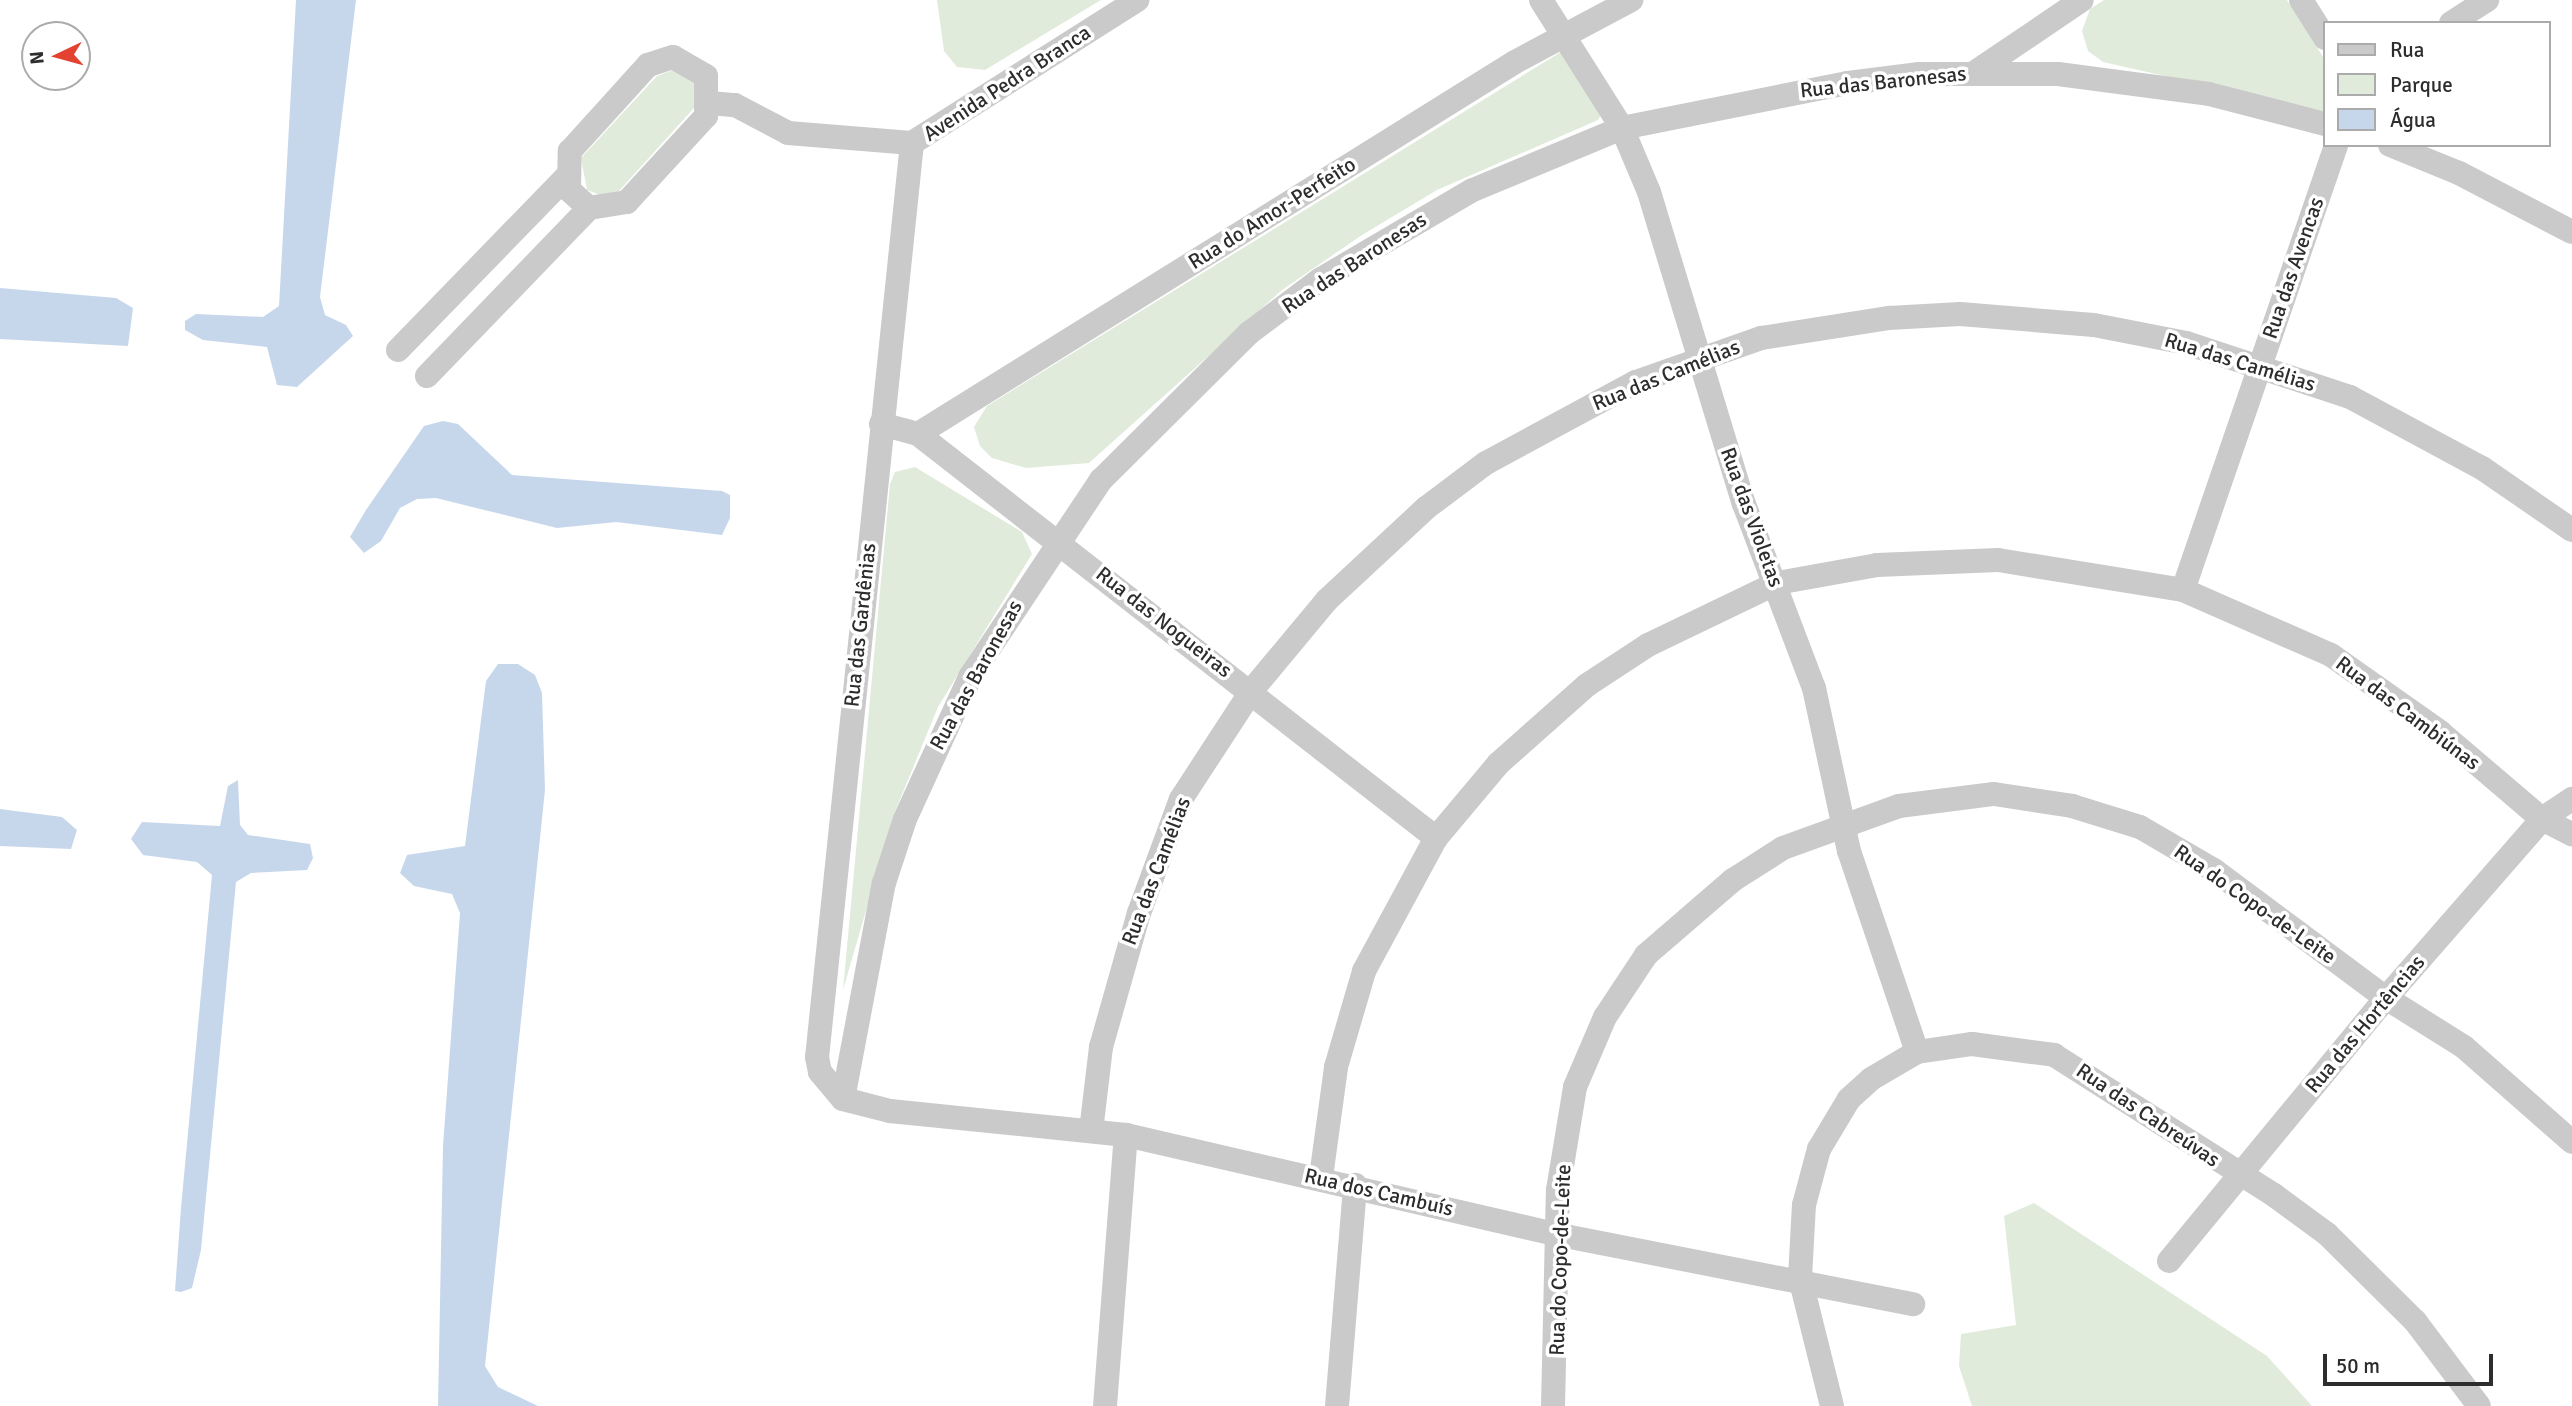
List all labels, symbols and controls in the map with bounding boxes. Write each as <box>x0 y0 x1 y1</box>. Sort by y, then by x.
street label: Avenida Pedra Branca <box>919 20 1095 146</box>
north arrow <box>21 21 91 91</box>
legend <box>2324 21 2551 147</box>
text: Rua <box>2390 37 2424 63</box>
text: N <box>25 50 50 65</box>
street label: Rua das Baronesas <box>1799 61 1967 103</box>
text: Parque <box>2390 72 2453 98</box>
text: Água <box>2390 107 2436 133</box>
street label: Rua do Amor-Perfeito <box>1184 151 1360 275</box>
street label: Rua das Avencas <box>2257 194 2329 342</box>
street label: Rua das Baronesas <box>1277 207 1431 319</box>
street label: Rua das Camélias <box>2161 327 2319 397</box>
street label: Rua das Camélias <box>1589 334 1743 416</box>
street label: Rua das Violetas <box>1715 444 1789 590</box>
street label: Rua das Gardênias <box>839 542 881 708</box>
street label: Rua das Nogueiras <box>1091 561 1237 683</box>
street label: Rua das Baronesas <box>924 596 1028 754</box>
street label: Rua das Cambiúnas <box>2331 651 2485 775</box>
street label: Rua das Camélias <box>1116 793 1196 949</box>
street label: Rua do Copo-de-Leite <box>2169 839 2341 969</box>
street label: Rua das Hortências <box>2300 950 2430 1098</box>
street label: Rua das Cabreúvas <box>2072 1058 2224 1172</box>
street label: Rua dos Cambuís <box>1302 1163 1456 1221</box>
street label: Rua do Copo-de-Leite <box>1544 1164 1576 1356</box>
scale bar <box>2327 1340 2497 1384</box>
text: 50 m <box>2336 1353 2380 1379</box>

